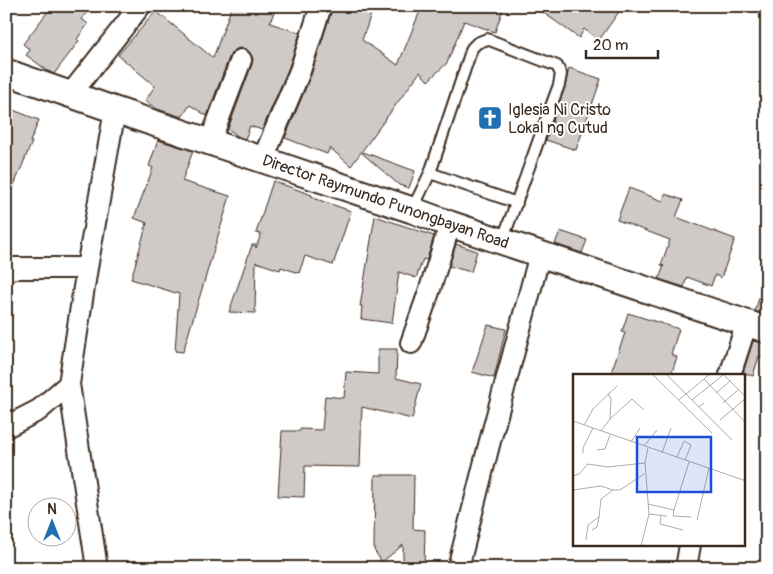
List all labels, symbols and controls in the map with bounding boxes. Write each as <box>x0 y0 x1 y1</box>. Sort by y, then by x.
scale bar <box>586 28 658 60</box>
text: 20 m <box>593 36 628 55</box>
place label: Iglesia Ni Cristo Lokal ng Cutud <box>508 100 611 138</box>
church icon: Iglesia Ni Cristo Lokal ng Cutud <box>477 105 503 131</box>
street label: Director Raymundo Punongbayan Road <box>260 150 512 254</box>
inset map <box>573 374 746 546</box>
north arrow <box>28 496 78 546</box>
text: N <box>47 501 57 518</box>

